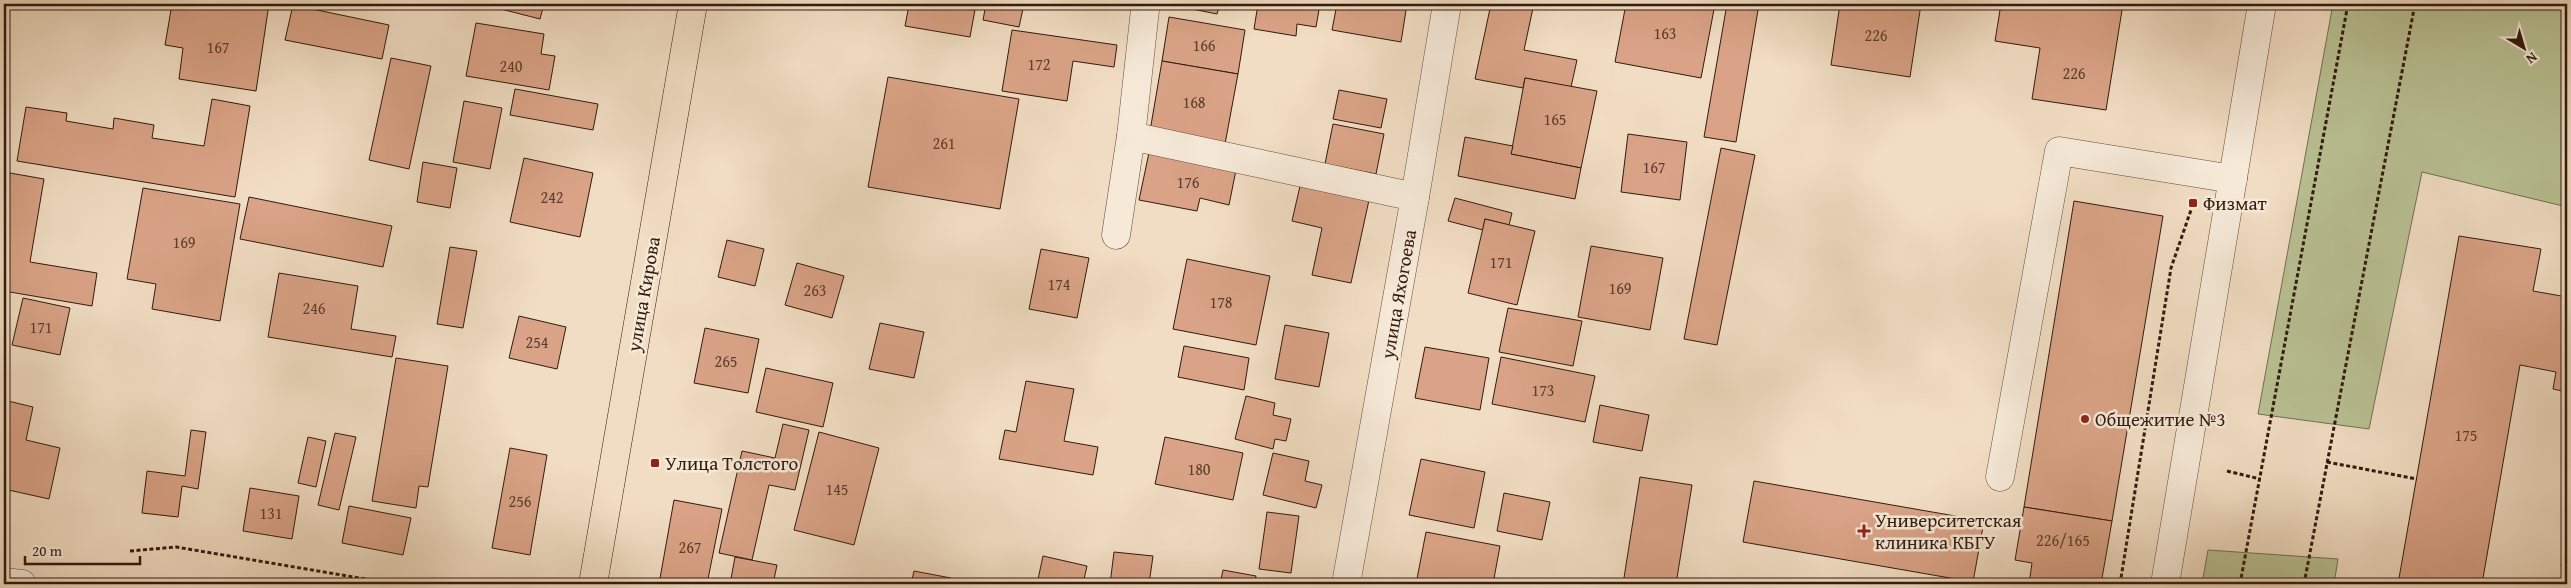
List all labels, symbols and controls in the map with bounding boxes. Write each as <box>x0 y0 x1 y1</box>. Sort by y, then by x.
house number: 163 <box>1653 21 1677 45</box>
north arrow <box>2498 22 2548 72</box>
house number: 226 <box>1864 23 1888 47</box>
house number: 166 <box>1192 33 1216 57</box>
house number: 167 <box>206 35 230 59</box>
text: N <box>2522 47 2542 69</box>
house number: 172 <box>1027 52 1051 76</box>
house number: 240 <box>499 54 523 78</box>
house number: 226 <box>2062 61 2086 85</box>
house number: 168 <box>1182 90 1206 114</box>
house number: 165 <box>1543 107 1567 131</box>
house number: 261 <box>932 131 956 155</box>
house number: 167 <box>1642 155 1666 179</box>
house number: 176 <box>1176 170 1200 194</box>
house number: 242 <box>540 185 564 209</box>
place label: Физмат <box>2203 189 2268 217</box>
marker: Физмат <box>2187 197 2199 209</box>
street label: улица Яхогоева <box>1373 227 1423 362</box>
house number: 169 <box>172 230 196 254</box>
street label: улица Кирова <box>619 234 667 355</box>
house number: 171 <box>1489 250 1513 274</box>
house number: 174 <box>1047 272 1071 296</box>
house number: 169 <box>1608 276 1632 300</box>
house number: 263 <box>803 278 827 302</box>
house number: 178 <box>1209 290 1233 314</box>
house number: 246 <box>302 296 326 320</box>
house number: 171 <box>29 315 53 339</box>
house number: 254 <box>525 330 549 354</box>
house number: 265 <box>714 349 738 373</box>
house number: 173 <box>1531 378 1555 402</box>
place label: Общежитие №3 <box>2095 405 2226 433</box>
marker: Общежитие №3 <box>2079 413 2091 425</box>
house number: 175 <box>2454 423 2478 447</box>
place label: Улица Толстого <box>665 449 798 477</box>
marker: Улица Толстого <box>649 457 661 469</box>
house number: 180 <box>1187 457 1211 481</box>
house number: 145 <box>825 477 849 501</box>
house number: 256 <box>508 489 532 513</box>
house number: 131 <box>259 501 283 525</box>
place label: Университетская клиника КБГУ <box>1875 506 2022 556</box>
marker: Университетская клиника КБГУ <box>1857 524 1871 538</box>
house number: 226/165 <box>2036 528 2090 552</box>
scale bar <box>25 533 140 565</box>
house number: 267 <box>678 535 702 559</box>
text: 20 m <box>32 540 63 561</box>

